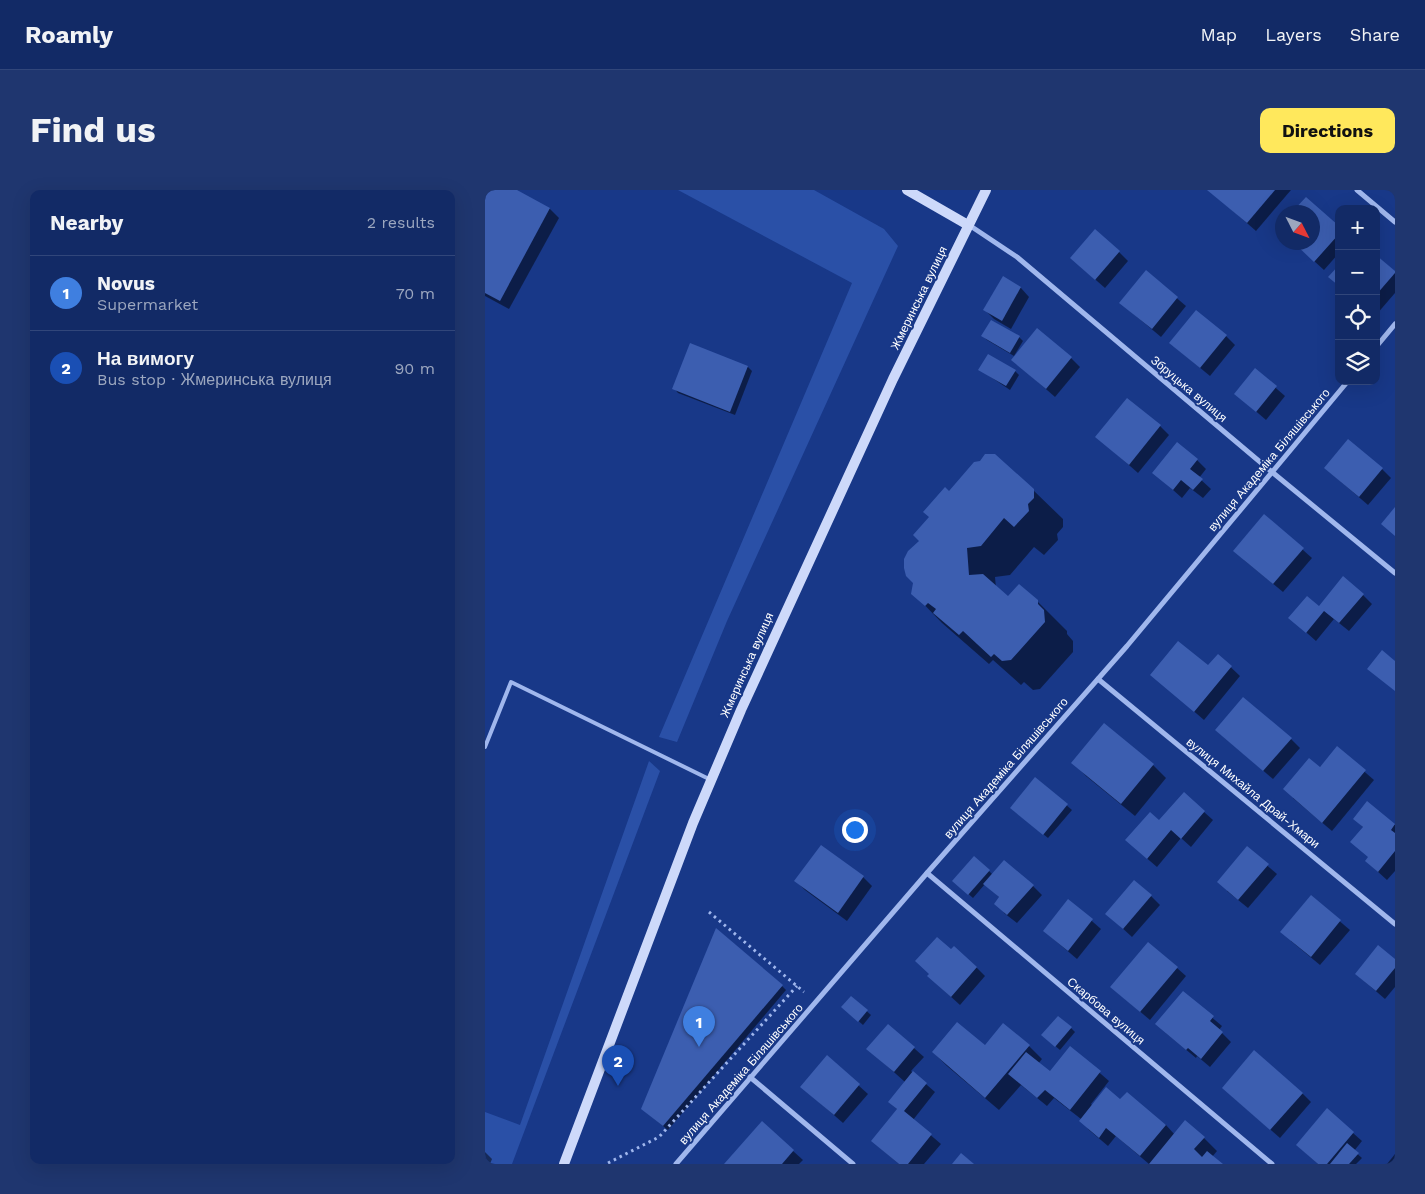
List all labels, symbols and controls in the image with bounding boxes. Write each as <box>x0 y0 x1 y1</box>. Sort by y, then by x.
text: Roamly <box>25 21 113 49</box>
text: Map <box>1200 24 1237 45</box>
text: Layers <box>1265 24 1322 45</box>
text: Share <box>1350 24 1400 45</box>
button: Directions <box>1260 108 1395 153</box>
text: Find us <box>30 109 156 151</box>
north arrow <box>1275 205 1320 250</box>
map controls <box>1335 205 1380 385</box>
button: + <box>1335 205 1380 250</box>
text: Nearby <box>50 210 123 235</box>
text: 2 results <box>367 213 435 232</box>
street label: Жмеринська вулиця <box>888 244 950 352</box>
button: − <box>1335 250 1380 295</box>
text: Novus <box>97 272 155 295</box>
text: 1 <box>63 284 69 303</box>
text: 70 m <box>396 284 435 303</box>
text: Supermarket <box>97 295 198 314</box>
button: locate <box>1335 295 1380 340</box>
button: layers <box>1335 340 1380 385</box>
text: На вимогу <box>97 347 194 370</box>
street label: Збруцька вулиця <box>1148 353 1230 425</box>
text: 2 <box>61 359 71 378</box>
text: 90 m <box>394 359 435 378</box>
text: Bus stop · Жмеринська вулиця <box>97 370 332 389</box>
street label: вулиця Академіка Біляшівського <box>1205 386 1333 534</box>
street label: Жмеринська вулиця <box>718 610 776 720</box>
street label: вулиця Академіка Біляшівського <box>941 695 1071 841</box>
street label: вулиця Михайла Драй-Хмари <box>1184 735 1322 851</box>
your location <box>842 817 868 843</box>
street label: Скарбова вулиця <box>1064 974 1148 1048</box>
street label: вулиця Академіка Біляшівського <box>676 1001 806 1147</box>
pin: 1 <box>683 1006 715 1047</box>
pin: 2 <box>602 1045 634 1086</box>

